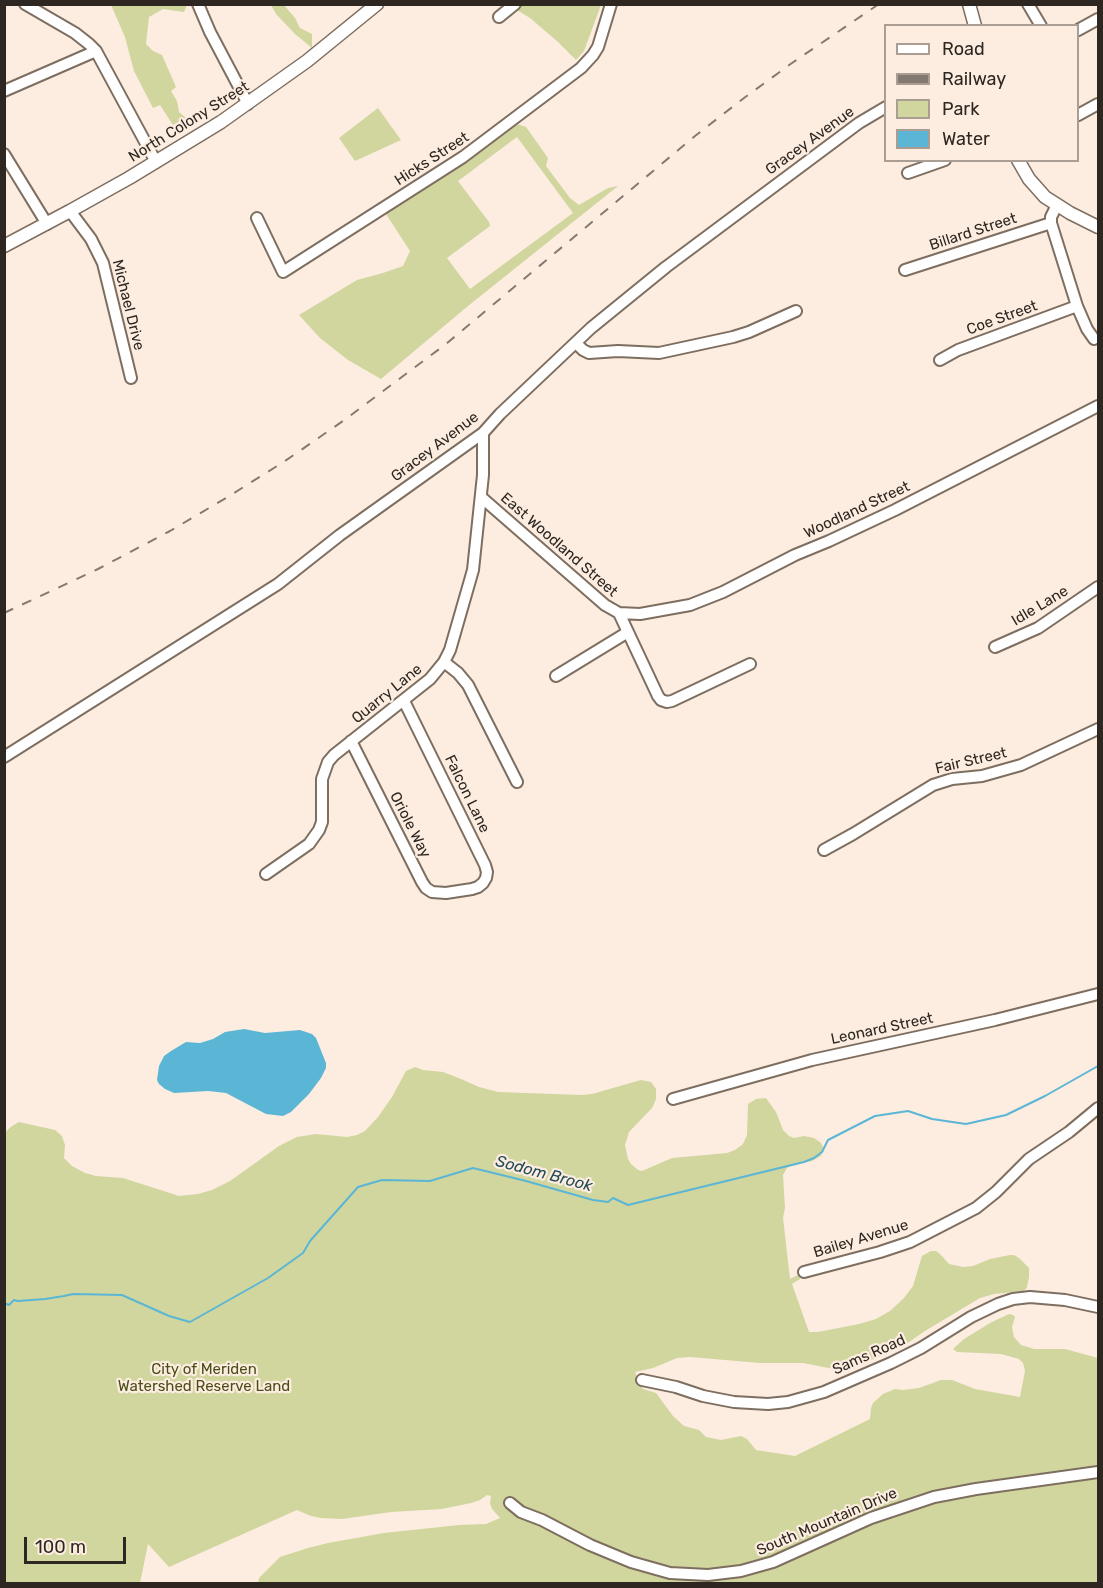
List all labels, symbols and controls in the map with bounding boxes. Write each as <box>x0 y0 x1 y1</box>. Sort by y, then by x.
legend <box>884 24 1079 162</box>
text: Road <box>942 38 985 60</box>
text: Railway <box>942 68 1006 90</box>
street label: North Colony Street <box>126 78 252 166</box>
text: Park <box>942 98 979 120</box>
street label: Gracey Avenue <box>762 103 858 179</box>
street label: Hicks Street <box>391 128 473 190</box>
text: Water <box>942 128 990 150</box>
street label: Billard Street <box>927 209 1019 255</box>
street label: Michael Drive <box>108 258 148 352</box>
street label: Coe Street <box>964 297 1040 339</box>
street label: Gracey Avenue <box>388 408 482 486</box>
street label: Woodland Street <box>801 478 913 542</box>
street label: East Woodland Street <box>497 489 621 601</box>
street label: Idle Lane <box>1008 582 1072 630</box>
street label: Quarry Lane <box>348 660 426 728</box>
street label: Fair Street <box>933 744 1009 778</box>
street label: Falcon Lane <box>440 752 494 836</box>
street label: Oriole Way <box>386 789 434 861</box>
street label: Leonard Street <box>829 1009 935 1049</box>
water label: Sodom Brook <box>494 1152 594 1196</box>
street label: Bailey Avenue <box>811 1216 911 1262</box>
street label: Sams Road <box>830 1331 908 1379</box>
park label: City of Meriden Watershed Reserve Land <box>118 1361 290 1396</box>
street label: South Mountain Drive <box>754 1484 900 1560</box>
scale bar <box>27 1525 129 1563</box>
text: 100 m <box>35 1536 86 1558</box>

